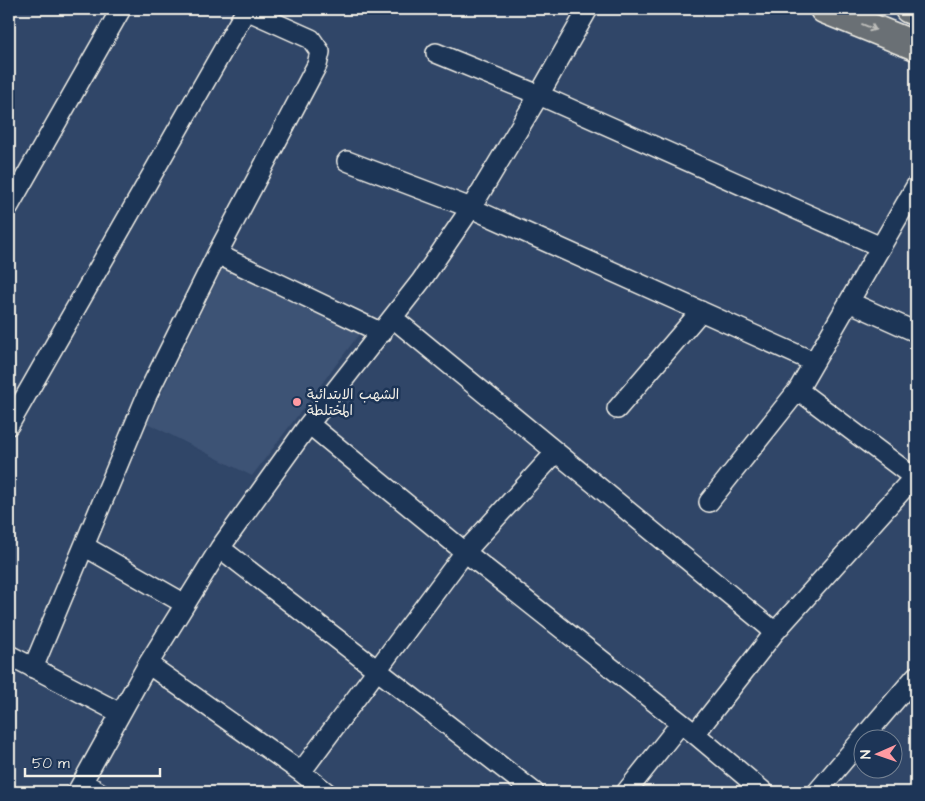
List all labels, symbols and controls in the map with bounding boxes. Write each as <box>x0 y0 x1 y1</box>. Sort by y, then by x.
one-way arrow <box>861 23 876 32</box>
place label: الشهب الابتدائية المختلطة <box>307 385 399 421</box>
marker: الشهب الابتدائية المختلطة <box>291 396 303 408</box>
north arrow <box>852 728 902 778</box>
scale bar <box>25 746 160 778</box>
text: N <box>856 749 876 759</box>
text: 50 m <box>32 753 70 774</box>

